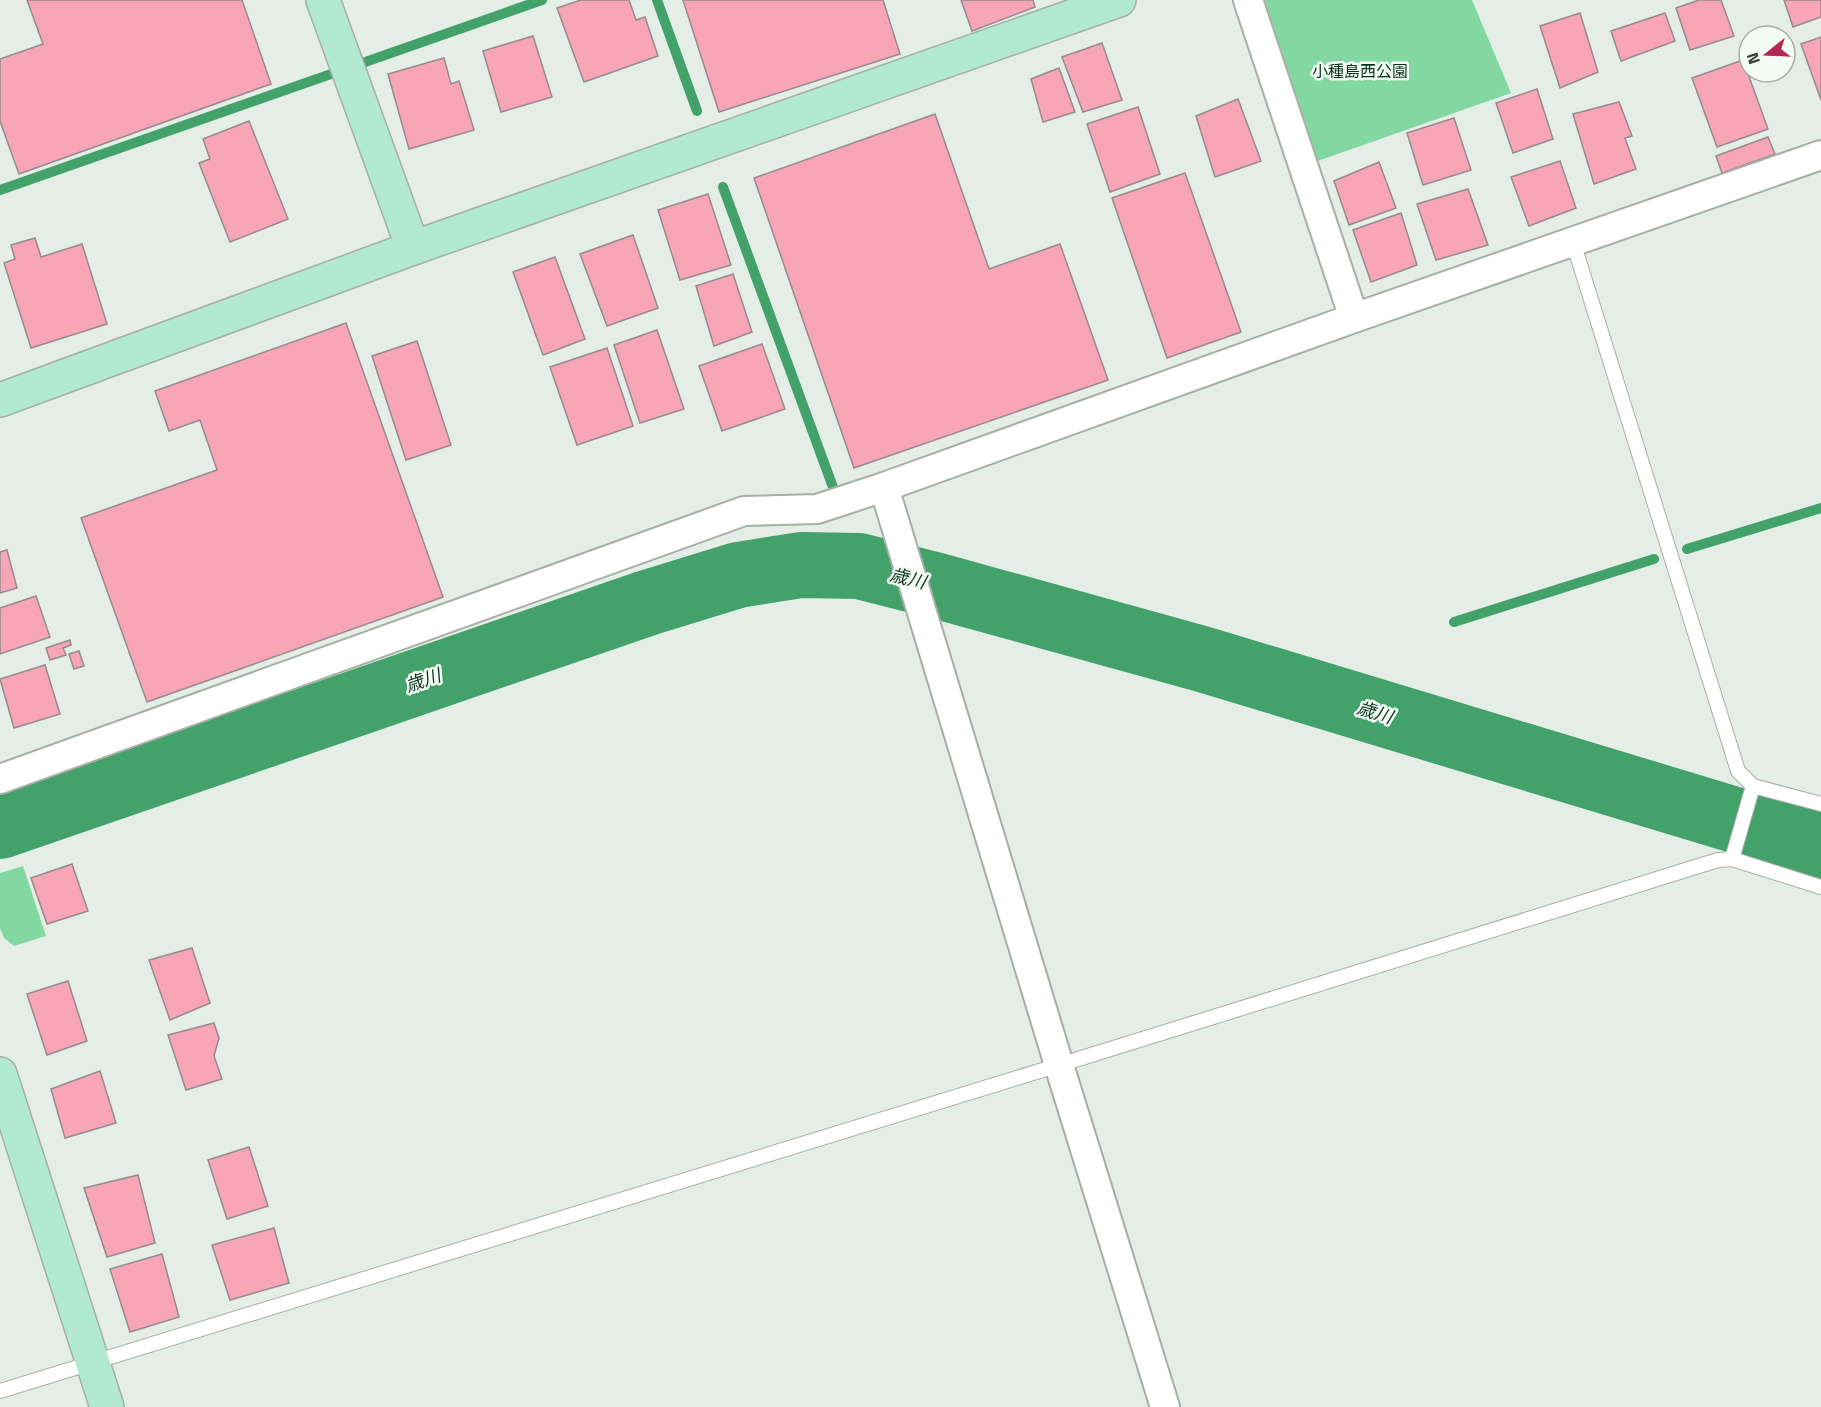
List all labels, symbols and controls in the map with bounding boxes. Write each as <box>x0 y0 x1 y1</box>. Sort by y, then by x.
north arrow <box>1737 24 1797 84</box>
text: N <box>1740 50 1766 68</box>
park label: 小種島西公園 <box>1312 59 1408 83</box>
water label: 歳川 <box>887 561 931 596</box>
water label: 歳川 <box>402 661 446 699</box>
water label: 歳川 <box>1354 694 1398 731</box>

